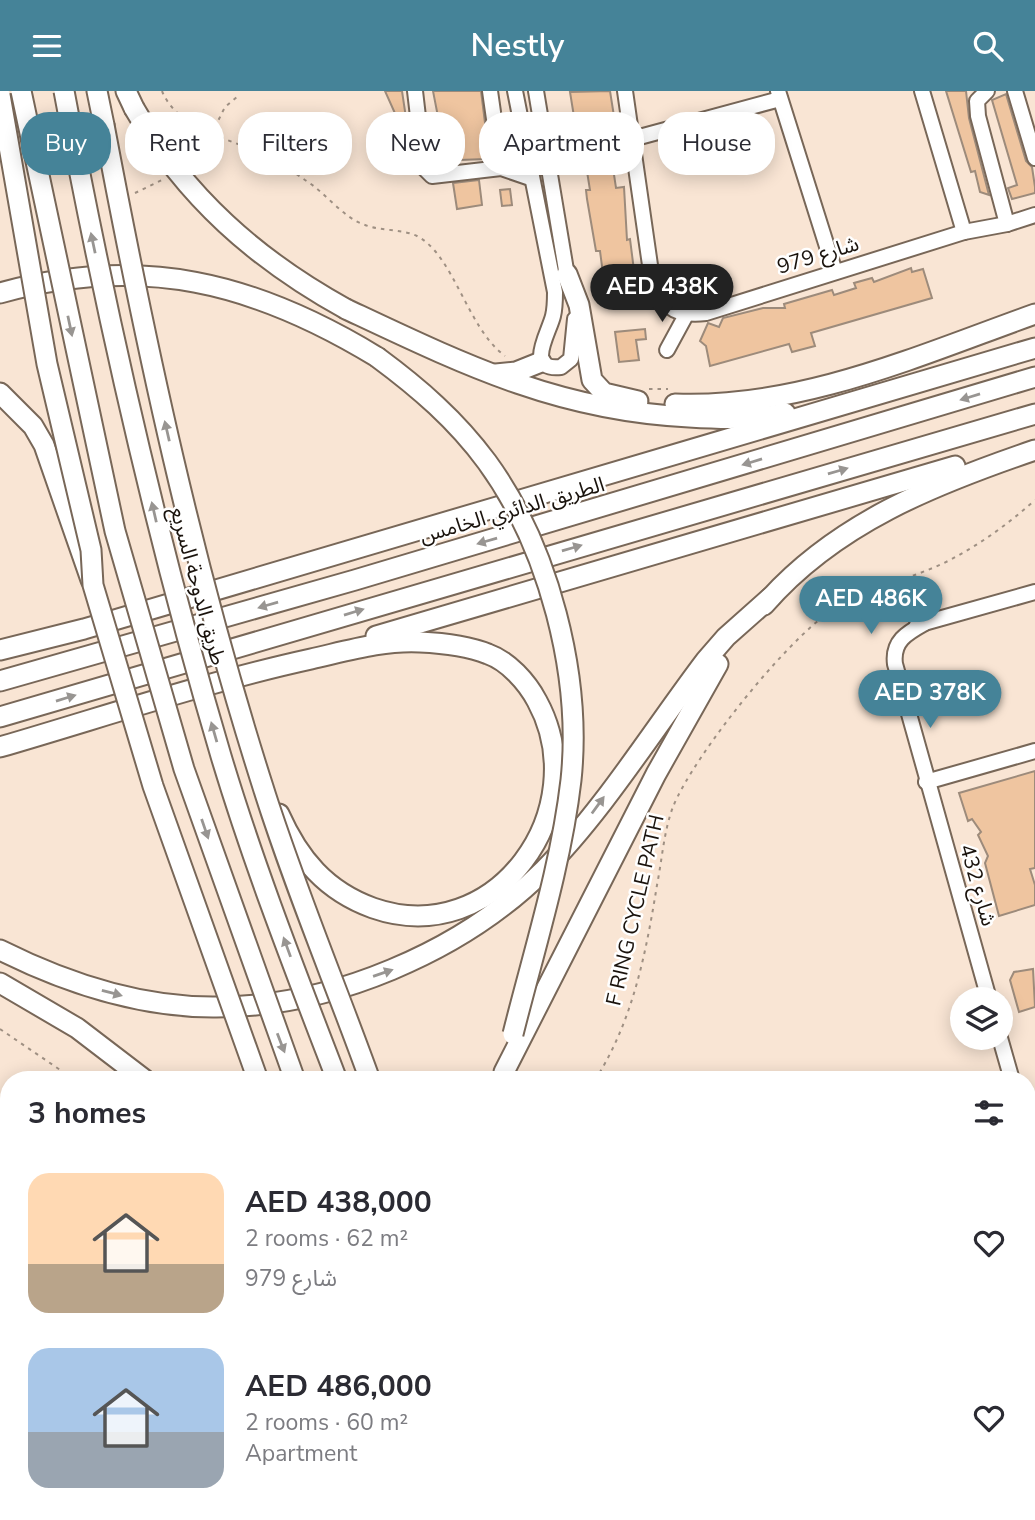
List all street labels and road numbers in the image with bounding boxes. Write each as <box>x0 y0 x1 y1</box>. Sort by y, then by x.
street label: شارع 979 <box>774 229 863 282</box>
street label: الطريق الدائري الخامس <box>416 470 608 552</box>
street label: طريق الدوحة السريع <box>162 504 233 669</box>
street label: F RING CYCLE PATH <box>599 812 671 1008</box>
street label: شارع 432 <box>952 841 1003 930</box>

